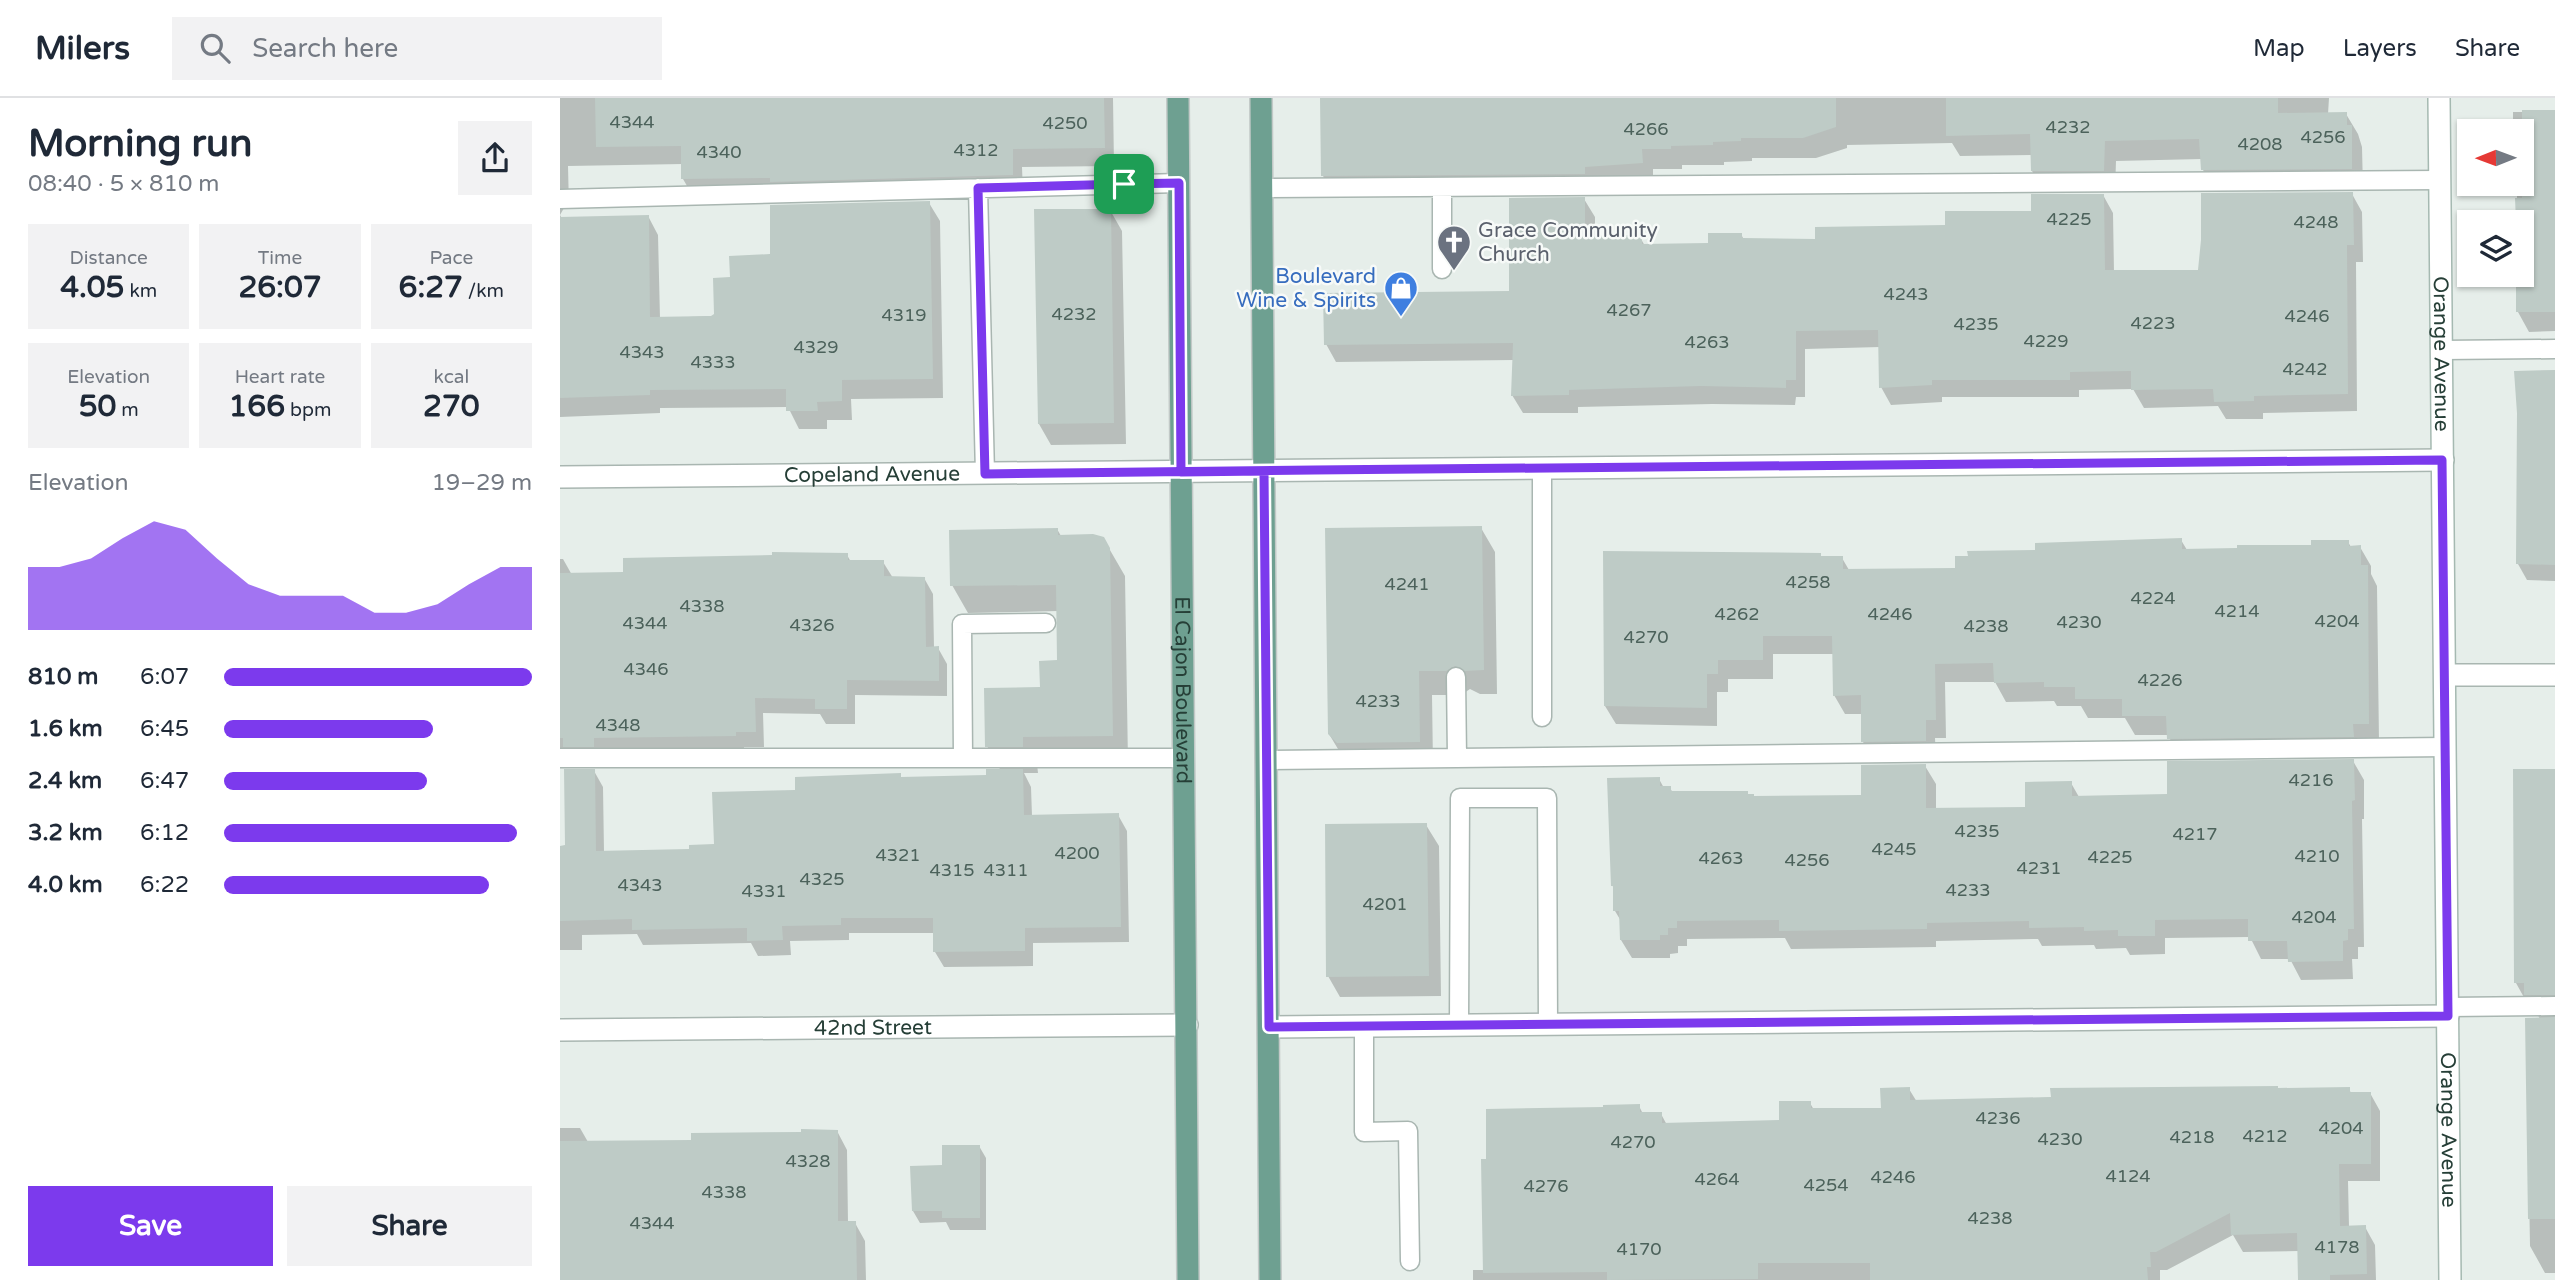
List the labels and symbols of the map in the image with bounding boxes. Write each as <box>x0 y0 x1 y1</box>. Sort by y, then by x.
house number: 4344 <box>609 111 655 133</box>
house number: 4250 <box>1042 112 1088 134</box>
house number: 4232 <box>2045 116 2091 138</box>
house number: 4266 <box>1623 118 1669 140</box>
north arrow <box>2457 119 2534 196</box>
house number: 4256 <box>2300 126 2346 148</box>
house number: 4208 <box>2237 133 2283 155</box>
house number: 4312 <box>953 139 999 161</box>
house number: 4340 <box>696 141 742 163</box>
pin <box>1094 154 1154 214</box>
house number: 4225 <box>2046 208 2092 230</box>
house number: 4248 <box>2293 211 2339 233</box>
place label: Grace Community Church <box>1478 218 1658 267</box>
church icon: Grace Community Church <box>1435 223 1473 272</box>
place label: Boulevard Wine & Spirits <box>1236 264 1376 313</box>
shop icon: Boulevard Wine & Spirits <box>1382 269 1420 318</box>
street label: Orange Avenue <box>2428 276 2455 432</box>
house number: 4243 <box>1883 283 1929 305</box>
house number: 4267 <box>1606 299 1652 321</box>
house number: 4232 <box>1051 303 1097 325</box>
house number: 4319 <box>881 304 927 326</box>
house number: 4246 <box>2284 305 2330 327</box>
house number: 4223 <box>2130 312 2176 334</box>
house number: 4235 <box>1953 313 1999 335</box>
house number: 4229 <box>2023 330 2069 352</box>
house number: 4263 <box>1684 331 1730 353</box>
house number: 4329 <box>793 336 839 358</box>
house number: 4343 <box>619 341 665 363</box>
house number: 4333 <box>690 351 736 373</box>
house number: 4242 <box>2282 358 2328 380</box>
street label: Copeland Avenue <box>784 461 960 487</box>
house number: 4258 <box>1785 571 1831 593</box>
house number: 4241 <box>1384 573 1430 595</box>
house number: 4224 <box>2130 587 2176 609</box>
house number: 4338 <box>679 595 725 617</box>
street label: El Cajon Boulevard <box>1170 596 1196 784</box>
house number: 4214 <box>2214 600 2260 622</box>
house number: 4262 <box>1714 603 1760 625</box>
house number: 4246 <box>1867 603 1913 625</box>
house number: 4204 <box>2314 610 2360 632</box>
house number: 4230 <box>2056 611 2102 633</box>
house number: 4344 <box>622 612 668 634</box>
house number: 4326 <box>789 614 835 636</box>
house number: 4238 <box>1963 615 2009 637</box>
house number: 4270 <box>1623 626 1669 648</box>
house number: 4346 <box>623 658 669 680</box>
house number: 4226 <box>2137 669 2183 691</box>
house number: 4233 <box>1355 690 1401 712</box>
house number: 4348 <box>595 714 641 736</box>
house number: 4216 <box>2288 769 2334 791</box>
house number: 4235 <box>1954 820 2000 842</box>
house number: 4217 <box>2172 823 2218 845</box>
house number: 4245 <box>1871 838 1917 860</box>
house number: 4200 <box>1054 842 1100 864</box>
house number: 4321 <box>875 844 921 866</box>
house number: 4210 <box>2294 845 2340 867</box>
house number: 4225 <box>2087 846 2133 868</box>
house number: 4263 <box>1698 847 1744 869</box>
house number: 4256 <box>1784 849 1830 871</box>
house number: 4231 <box>2016 857 2062 879</box>
house number: 4315 <box>929 859 975 881</box>
house number: 4311 <box>983 859 1029 881</box>
house number: 4325 <box>799 868 845 890</box>
house number: 4343 <box>617 874 663 896</box>
house number: 4233 <box>1945 879 1991 901</box>
house number: 4331 <box>741 880 787 902</box>
house number: 4201 <box>1362 893 1408 915</box>
house number: 4204 <box>2291 906 2337 928</box>
street label: 42nd Street <box>814 1015 932 1040</box>
street label: Orange Avenue <box>2435 1052 2462 1208</box>
house number: 4236 <box>1975 1107 2021 1129</box>
house number: 4204 <box>2318 1117 2364 1139</box>
house number: 4212 <box>2242 1125 2288 1147</box>
house number: 4218 <box>2169 1126 2215 1148</box>
house number: 4230 <box>2037 1128 2083 1150</box>
house number: 4270 <box>1610 1131 1656 1153</box>
house number: 4328 <box>785 1150 831 1172</box>
house number: 4124 <box>2105 1165 2151 1187</box>
house number: 4246 <box>1870 1166 1916 1188</box>
house number: 4264 <box>1694 1168 1740 1190</box>
house number: 4254 <box>1803 1174 1849 1196</box>
house number: 4276 <box>1523 1175 1569 1197</box>
house number: 4338 <box>701 1181 747 1203</box>
house number: 4238 <box>1967 1207 2013 1229</box>
house number: 4344 <box>629 1212 675 1234</box>
house number: 4178 <box>2314 1236 2360 1258</box>
house number: 4170 <box>1616 1238 1662 1260</box>

